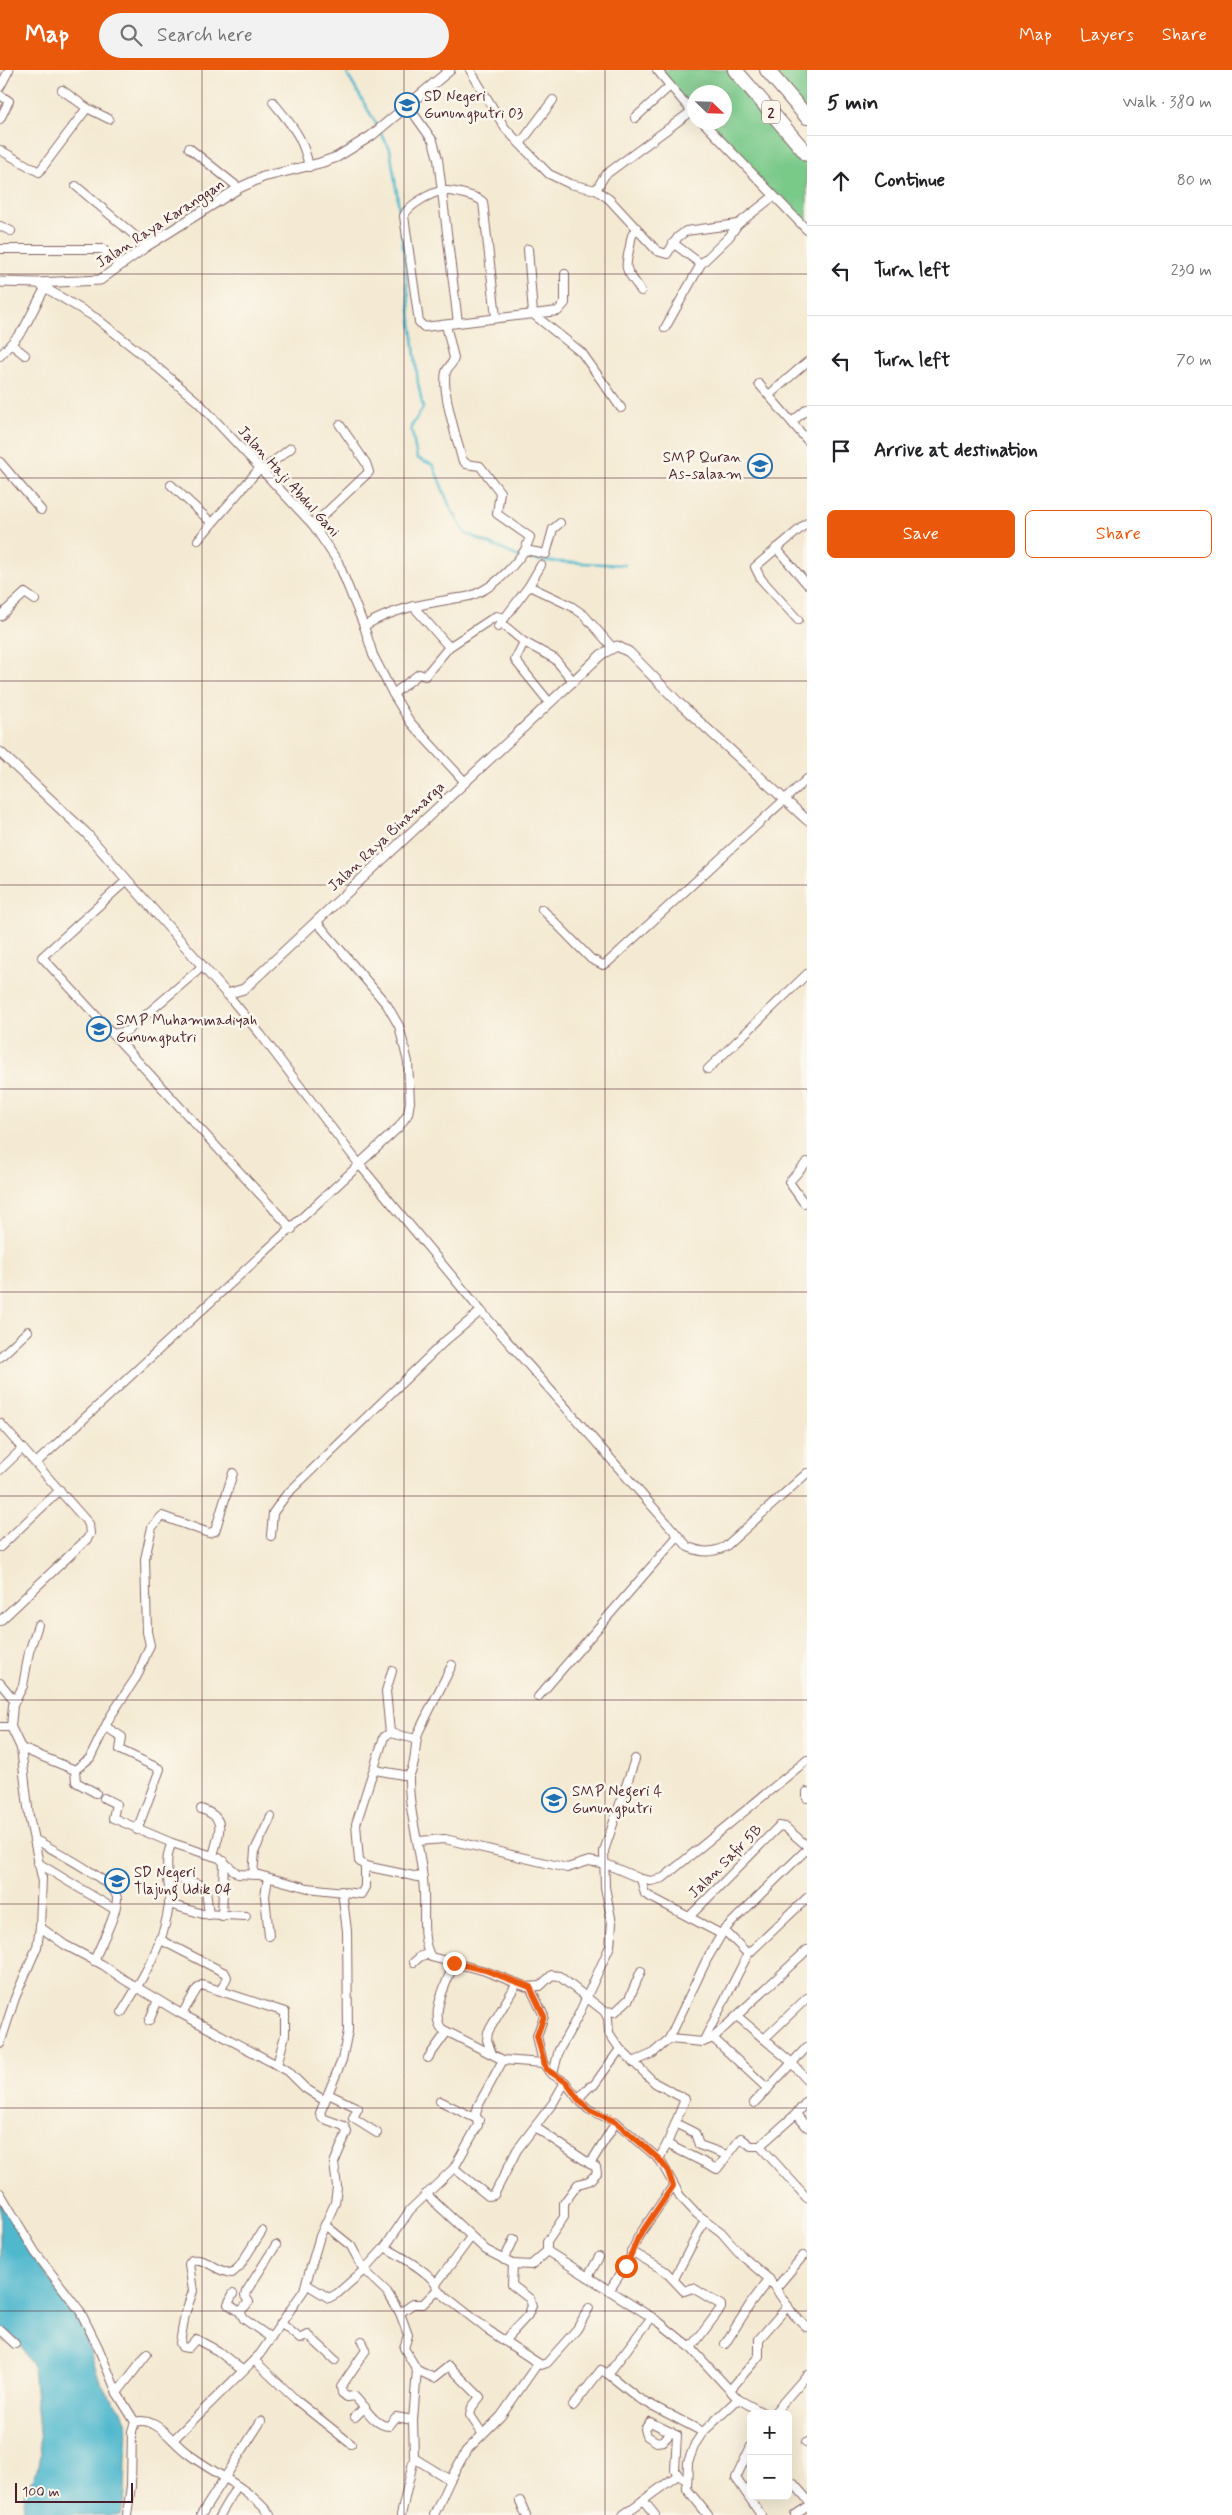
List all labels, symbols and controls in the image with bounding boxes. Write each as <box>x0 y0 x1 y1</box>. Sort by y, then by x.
search box <box>99 13 449 58</box>
text: Map <box>25 20 69 51</box>
icon: search <box>117 21 145 49</box>
text: Search here <box>157 23 253 48</box>
text: Map <box>1019 23 1052 47</box>
text: Layers <box>1080 23 1134 47</box>
text: Share <box>1162 23 1207 47</box>
north arrow <box>687 85 732 130</box>
place label: SD Negeri Gunungputri 03 <box>424 87 523 124</box>
text: 5 min <box>827 89 879 117</box>
school or university icon: SD Negeri Gunungputri 03 <box>394 92 420 118</box>
text: Walk · 380 m <box>1122 92 1212 113</box>
road number: 2 <box>762 101 780 124</box>
icon: ahead <box>827 167 855 195</box>
text: Continue <box>874 168 945 193</box>
text: 80 m <box>1177 170 1212 191</box>
street label: Jalan Raya Karanggan <box>92 175 229 274</box>
icon: left <box>827 257 855 285</box>
text: Turn left <box>874 258 950 283</box>
text: 230 m <box>1171 260 1212 281</box>
icon: left <box>827 347 855 375</box>
text: Turn left <box>874 348 950 373</box>
text: 70 m <box>1176 350 1212 371</box>
street label: Jalan Haji Abdul Gani <box>233 422 344 542</box>
icon: arrive <box>827 437 855 465</box>
text: Arrive at destination <box>874 438 1038 463</box>
place label: SMP Quran As-salaam <box>663 448 742 485</box>
school or university icon: SMP Quran As-salaam <box>747 453 773 479</box>
button: Save <box>827 510 1015 558</box>
button: Share <box>1025 510 1212 558</box>
street label: Jalan Raya Binamarga <box>324 777 450 896</box>
place label: SMP Muhammadiyah Gunungputri <box>116 1011 257 1048</box>
school or university icon: SMP Muhammadiyah Gunungputri <box>86 1016 112 1042</box>
place label: SMP Negeri 4 Gunungputri <box>572 1782 662 1819</box>
school or university icon: SMP Negeri 4 Gunungputri <box>541 1787 567 1813</box>
street label: Jalan Safir 5B <box>684 1820 767 1903</box>
place label: SD Negeri Tlajung Udik 04 <box>134 1863 232 1901</box>
school or university icon: SD Negeri Tlajung Udik 04 <box>104 1868 130 1894</box>
route end <box>443 1952 466 1975</box>
route start <box>615 2255 638 2278</box>
map controls <box>747 2410 792 2500</box>
button: + <box>747 2410 792 2455</box>
button: − <box>747 2455 792 2500</box>
scale bar <box>15 2480 132 2503</box>
text: 100 m <box>22 2483 60 2501</box>

